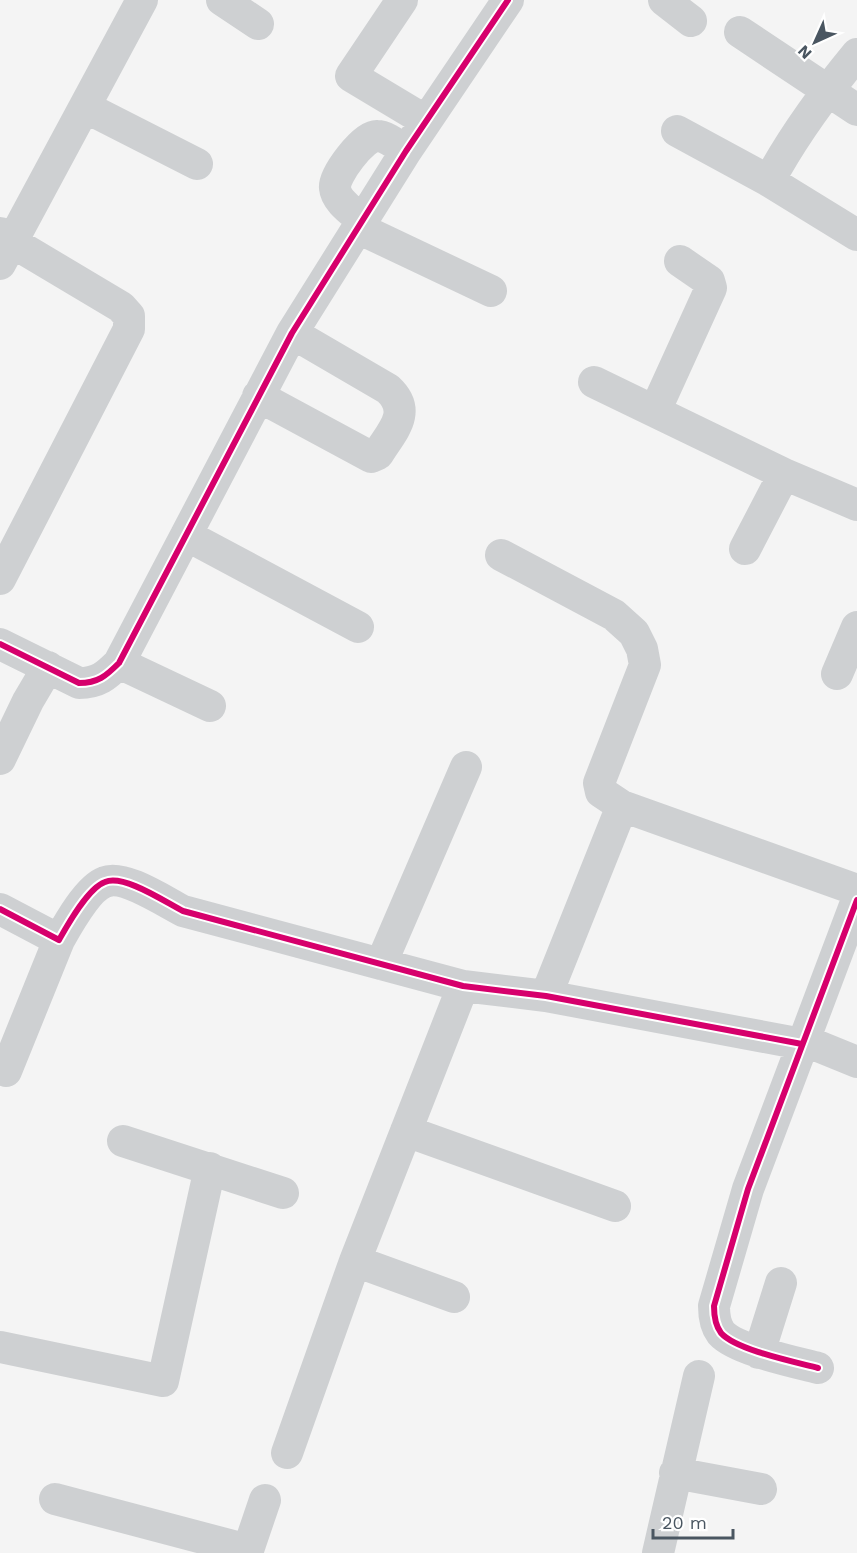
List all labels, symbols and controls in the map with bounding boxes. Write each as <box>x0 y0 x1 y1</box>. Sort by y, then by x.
north arrow <box>785 12 845 72</box>
text: N <box>794 41 816 63</box>
scale bar <box>653 1502 732 1540</box>
text: 20 m <box>662 1512 707 1533</box>

